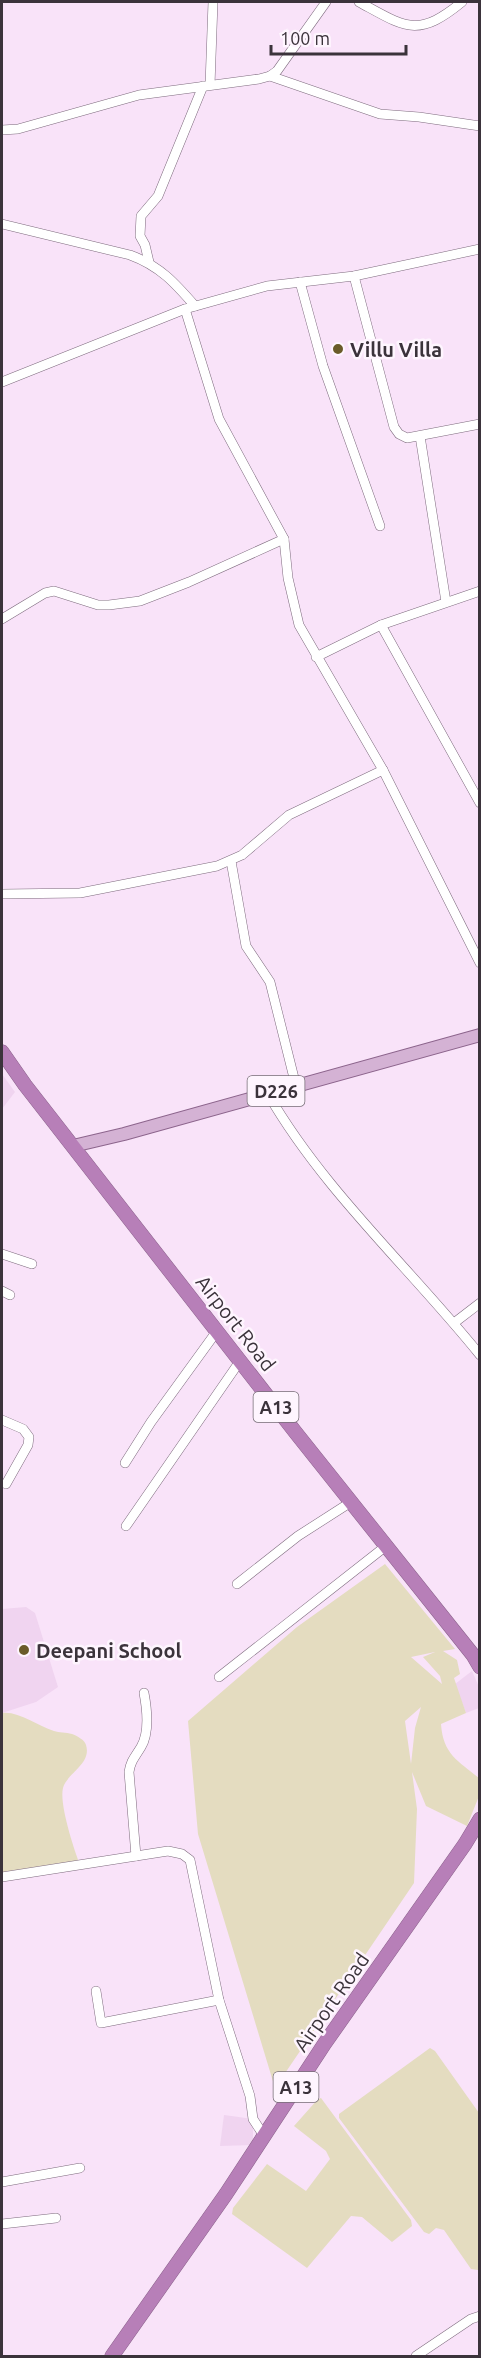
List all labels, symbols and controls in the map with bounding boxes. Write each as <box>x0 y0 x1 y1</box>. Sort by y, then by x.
scale bar <box>271 18 406 56</box>
text: 100 m <box>280 28 330 48</box>
place label: Villu Villa <box>350 338 442 361</box>
marker: Villu Villa <box>331 342 345 356</box>
road number: D226 <box>248 1076 304 1106</box>
street label: Airport Road <box>192 1271 280 1375</box>
road number: A13 <box>254 1392 298 1422</box>
place label: Deepani School <box>36 1639 181 1662</box>
marker: Deepani School <box>17 1643 31 1657</box>
street label: Airport Road <box>289 1948 373 2056</box>
road number: A13 <box>274 2072 318 2102</box>

